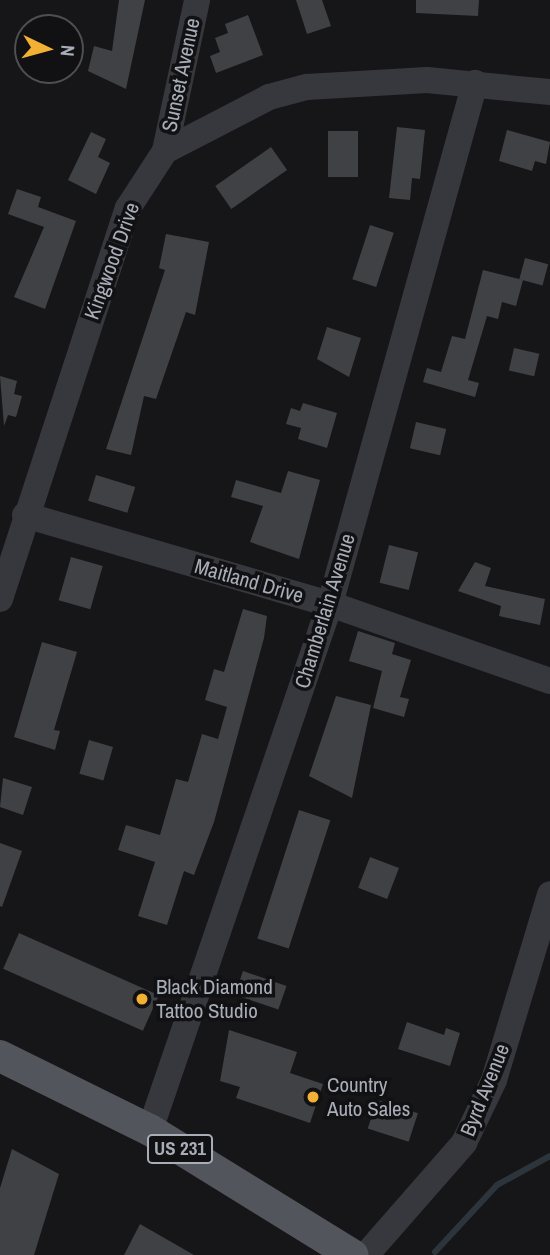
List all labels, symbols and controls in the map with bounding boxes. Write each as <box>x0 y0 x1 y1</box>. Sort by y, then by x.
north arrow <box>14 14 84 84</box>
street label: Sunset Avenue <box>157 15 205 135</box>
text: N <box>54 44 81 57</box>
street label: Kingwood Drive <box>79 199 145 323</box>
street label: Chamberlain Avenue <box>289 530 361 692</box>
street label: Maitland Drive <box>192 553 306 609</box>
place label: Black Diamond Tattoo Studio <box>156 974 273 1024</box>
marker: Black Diamond Tattoo Studio <box>134 991 150 1007</box>
street label: Byrd Avenue <box>455 1040 515 1140</box>
place label: Country Auto Sales <box>327 1072 410 1122</box>
marker: Country Auto Sales <box>305 1089 321 1105</box>
road number: US 231 <box>147 1134 213 1164</box>

